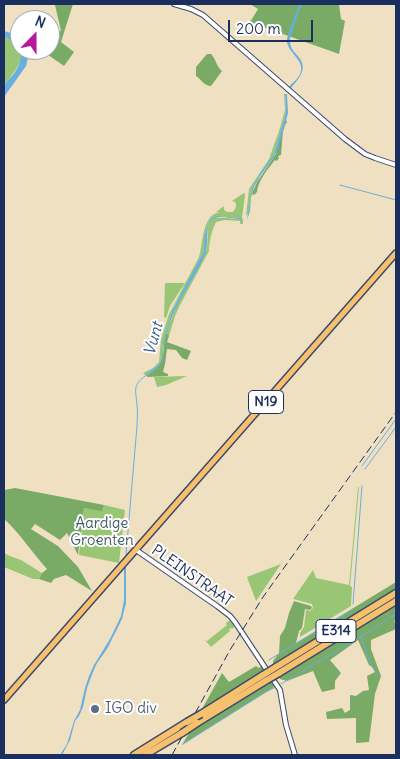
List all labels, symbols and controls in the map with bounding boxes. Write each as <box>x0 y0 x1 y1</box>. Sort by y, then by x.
north arrow <box>10 10 60 60</box>
scale bar <box>230 10 315 42</box>
text: N <box>32 12 48 32</box>
text: 200 m <box>236 19 281 38</box>
water label: Vunt <box>140 320 168 358</box>
road number: N19 <box>248 391 284 414</box>
park label: Aardige Groenten <box>70 515 134 550</box>
street label: PLEINSTRAAT <box>148 541 236 611</box>
road number: E314 <box>316 620 356 642</box>
place label: IGO div <box>105 700 157 718</box>
marker: IGO div <box>89 703 101 715</box>

